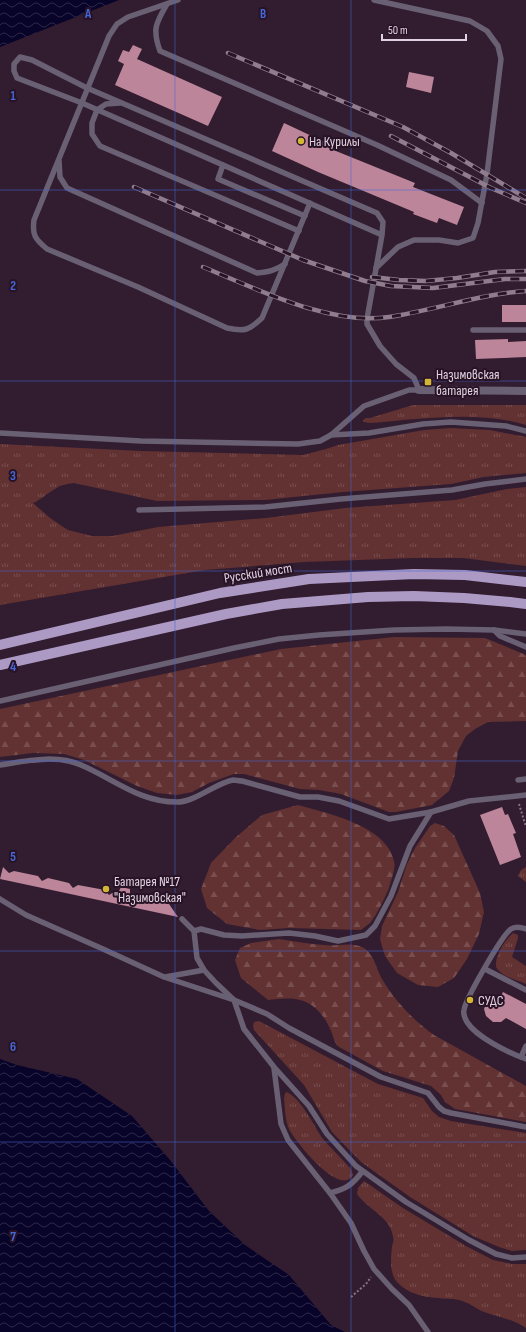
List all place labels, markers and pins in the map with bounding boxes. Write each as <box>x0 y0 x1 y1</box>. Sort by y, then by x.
place label: На Курилы <box>309 133 360 150</box>
marker: На Курилы <box>296 136 306 146</box>
place label: Назимовская батарея <box>436 366 500 399</box>
marker: Назимовская батарея <box>423 377 433 387</box>
place label: Батарея №17 "Назимовская" <box>114 873 186 906</box>
marker: Батарея №17 "Назимовская" <box>101 884 111 894</box>
place label: СУДС <box>478 992 504 1009</box>
marker: СУДС <box>465 995 475 1005</box>

